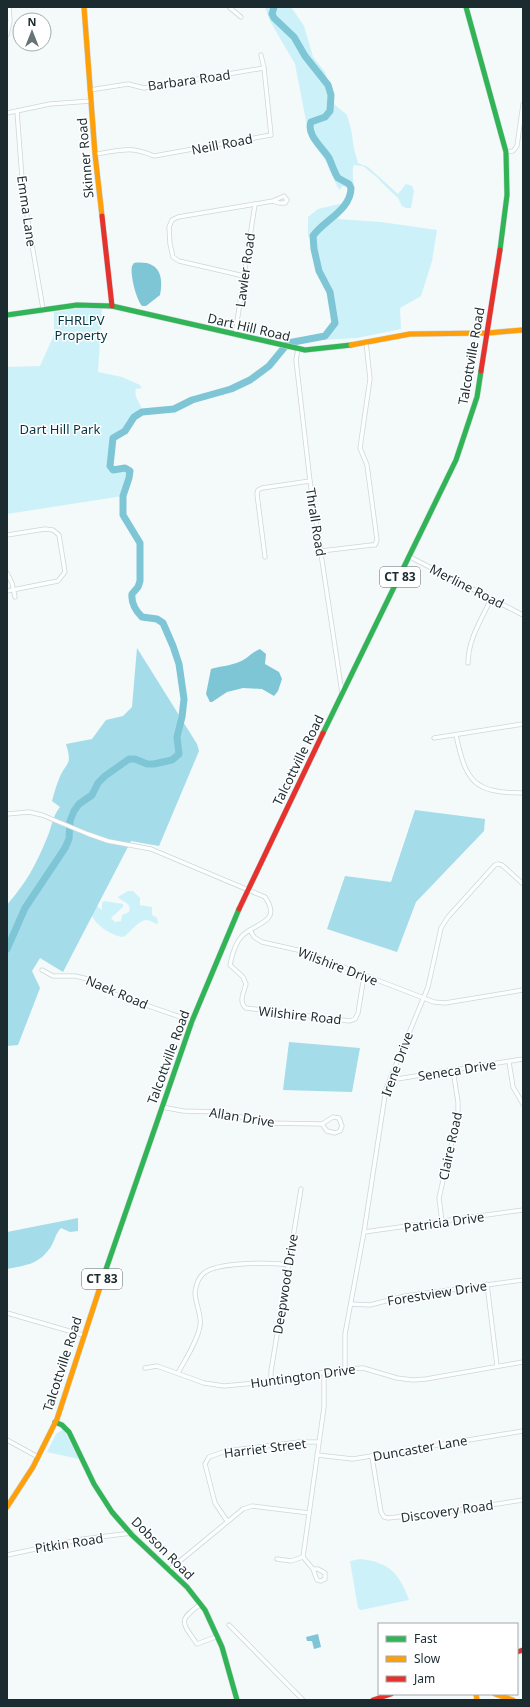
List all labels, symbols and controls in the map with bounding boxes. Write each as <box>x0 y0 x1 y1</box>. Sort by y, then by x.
north arrow <box>12 12 52 52</box>
text: N <box>28 14 36 29</box>
street label: Barbara Road <box>146 65 232 95</box>
street label: Skinner Road <box>73 117 97 199</box>
street label: Neill Road <box>190 129 254 159</box>
street label: Emma Lane <box>13 174 41 248</box>
street label: Lawler Road <box>231 232 259 308</box>
street label: Talcottville Road <box>454 306 488 406</box>
street label: Dart Hill Road <box>206 309 292 345</box>
park label: FHRLPV Property <box>55 311 108 344</box>
park label: Dart Hill Park <box>20 420 100 438</box>
street label: Thrall Road <box>302 487 330 557</box>
street label: Merline Road <box>427 560 507 612</box>
road number: CT 83 <box>380 567 420 587</box>
street label: Talcottville Road <box>268 712 328 808</box>
street label: Wilshire Drive <box>295 942 381 990</box>
street label: Naek Road <box>83 971 151 1013</box>
street label: Wilshire Road <box>258 1002 342 1028</box>
street label: Talcottville Road <box>143 1007 193 1107</box>
street label: Irene Drive <box>377 1029 417 1099</box>
street label: Seneca Drive <box>417 1055 497 1085</box>
street label: Allan Drive <box>208 1103 276 1131</box>
street label: Claire Road <box>434 1110 466 1182</box>
street label: Patricia Drive <box>403 1207 485 1237</box>
street label: Deepwood Drive <box>268 1233 302 1335</box>
road number: CT 83 <box>82 1269 122 1289</box>
street label: Forestview Drive <box>386 1276 488 1310</box>
street label: Talcottville Road <box>38 1314 86 1414</box>
street label: Huntington Drive <box>249 1360 357 1392</box>
street label: Duncaster Lane <box>371 1431 469 1465</box>
street label: Harriet Street <box>223 1434 307 1462</box>
street label: Discovery Road <box>399 1496 495 1526</box>
street label: Dobson Road <box>128 1513 198 1583</box>
street label: Pitkin Road <box>34 1529 104 1557</box>
legend <box>378 1623 518 1695</box>
text: Fast <box>414 1630 438 1647</box>
text: Slow <box>414 1650 441 1667</box>
text: Jam <box>413 1670 435 1687</box>

